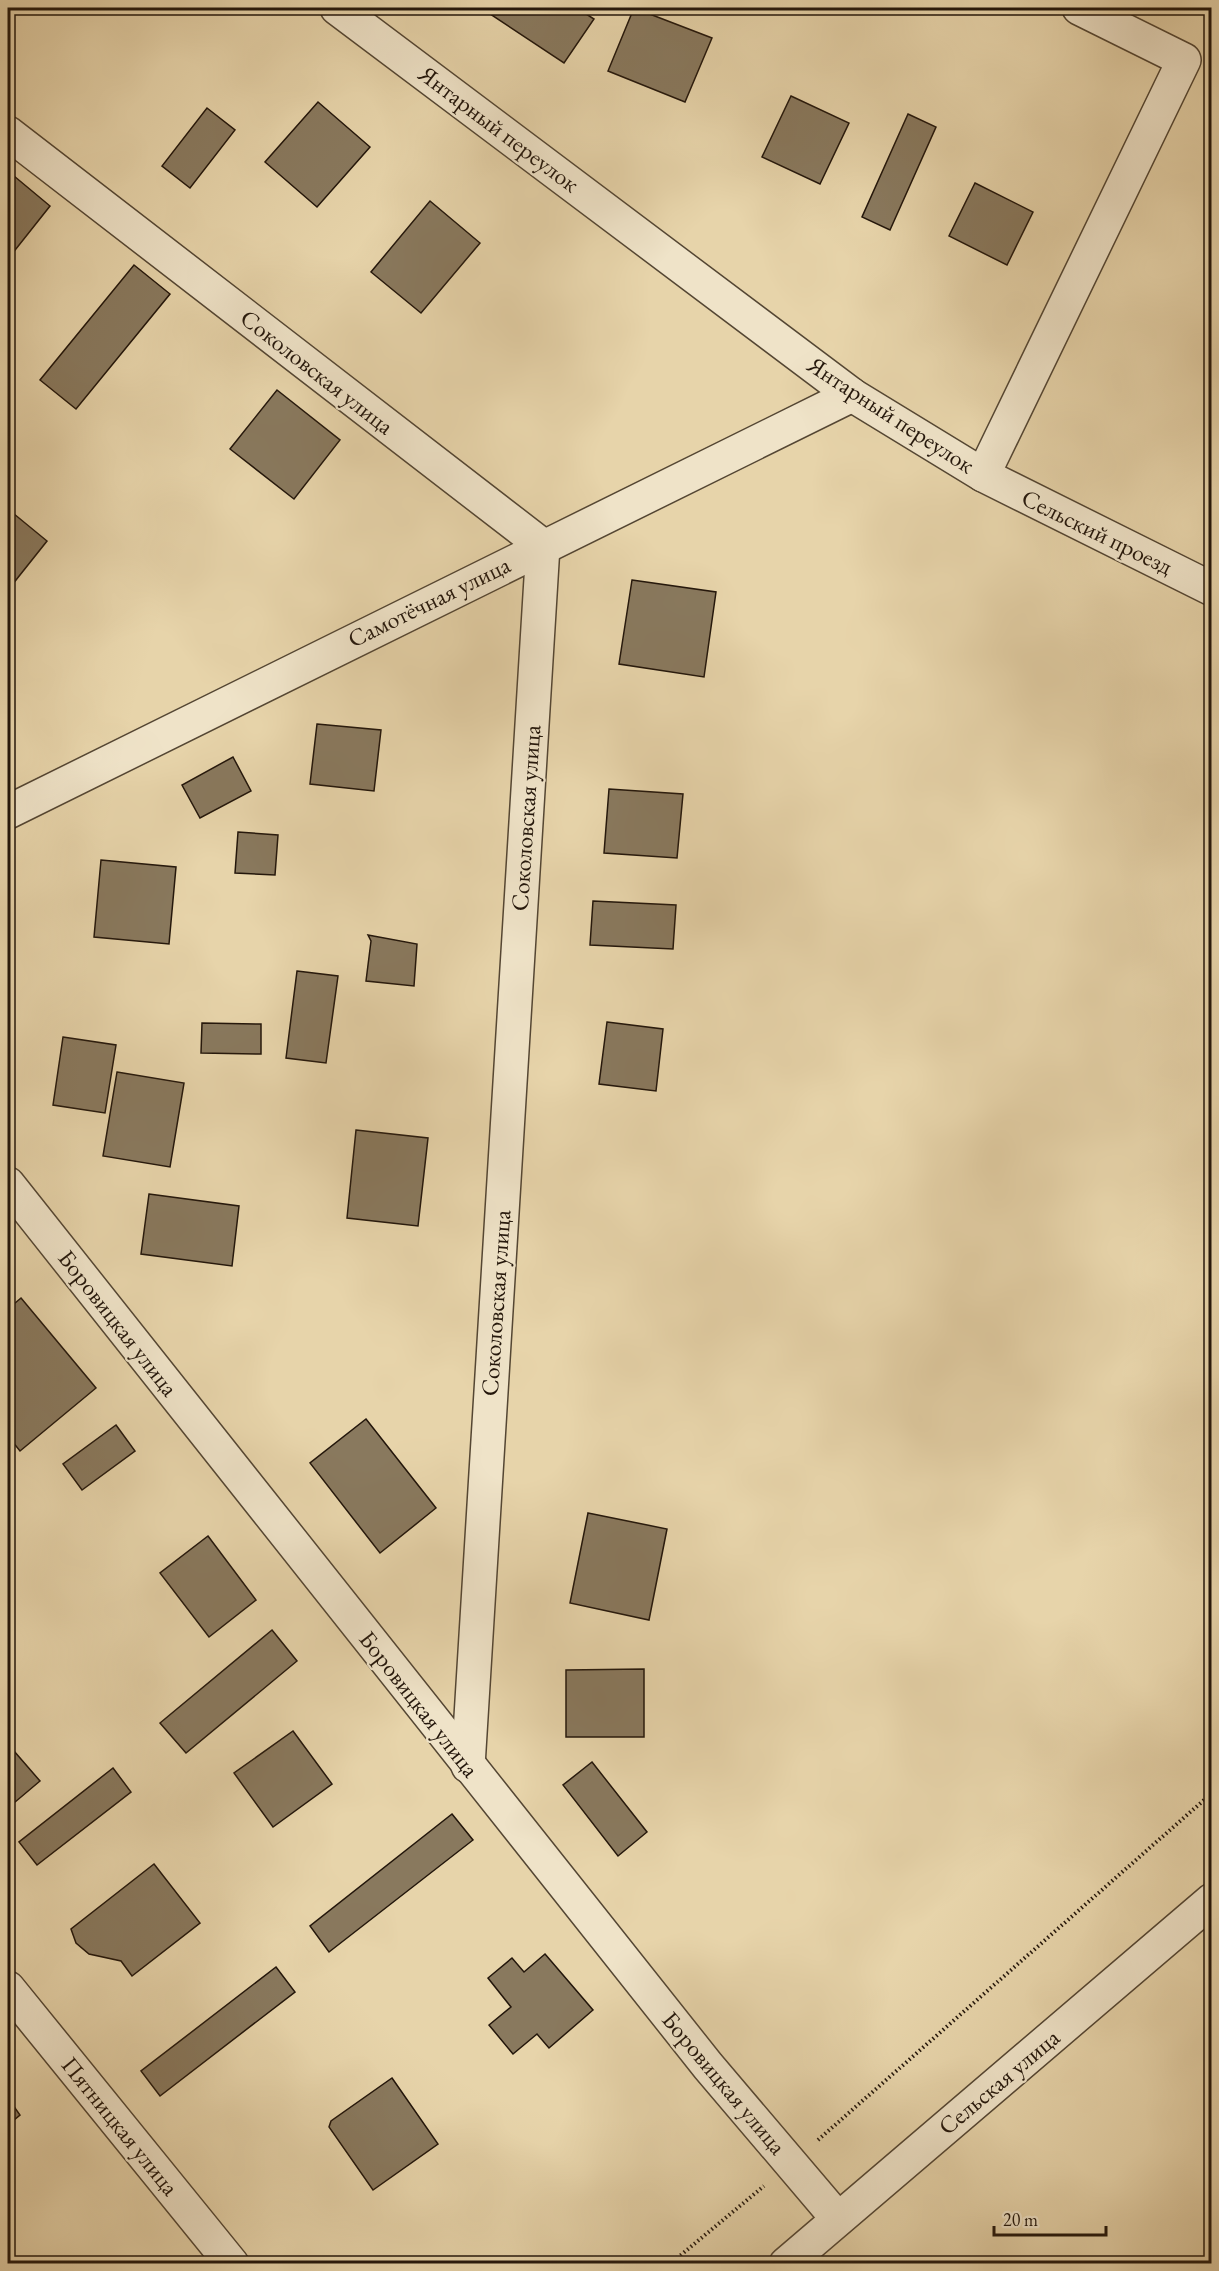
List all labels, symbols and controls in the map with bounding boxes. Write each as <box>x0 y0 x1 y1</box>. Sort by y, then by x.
street label: Янтарный переулок <box>412 57 586 199</box>
street label: Соколовская улица <box>234 302 401 441</box>
street label: Янтарный переулок <box>801 348 981 480</box>
street label: Сельский проезд <box>1017 482 1178 581</box>
street label: Самотёчная улица <box>342 549 516 654</box>
street label: Соколовская улица <box>504 723 547 912</box>
street label: Соколовская улица <box>474 1208 517 1397</box>
street label: Боровицкая улица <box>51 1243 186 1403</box>
street label: Боровицкая улица <box>352 1624 487 1784</box>
street label: Боровицкая улица <box>655 2005 794 2161</box>
street label: Сельская улица <box>932 2021 1066 2141</box>
street label: Пятницкая улица <box>55 2050 186 2202</box>
scale bar <box>994 2199 1106 2237</box>
text: 20 m <box>1003 2208 1038 2231</box>

